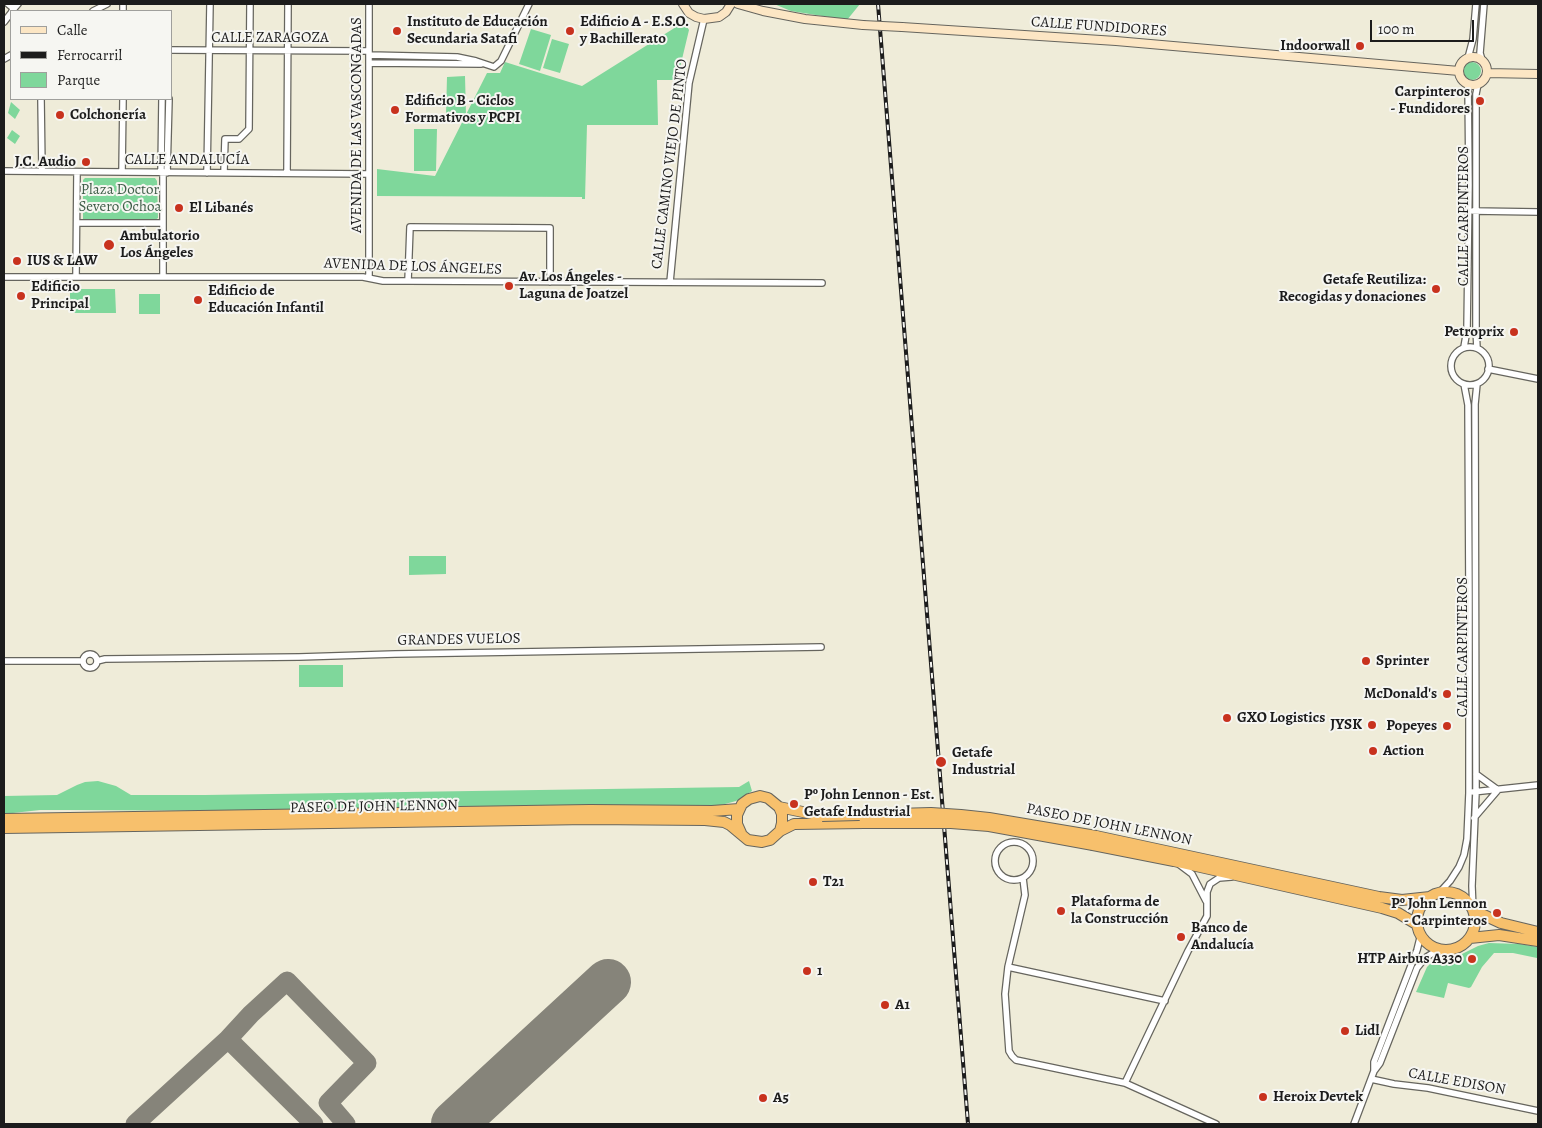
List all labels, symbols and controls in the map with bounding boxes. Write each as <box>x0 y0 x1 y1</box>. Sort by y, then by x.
legend <box>10 10 172 100</box>
scale bar <box>1372 10 1476 42</box>
place label: Instituto de Educación Secundaria Satafi <box>407 13 548 48</box>
place label: Edificio A - E.S.O. y Bachillerato <box>580 13 689 48</box>
street label: CALLE FUNDIDORES <box>1030 13 1168 41</box>
street label: AVENIDA DE LAS VASCONGADAS <box>348 17 366 233</box>
text: 100 m <box>1378 19 1415 39</box>
text: Calle <box>57 20 87 40</box>
marker: Instituto de Educación Secundaria Satafi <box>391 25 403 37</box>
marker: Edificio A - E.S.O. y Bachillerato <box>564 25 576 37</box>
street label: CALLE ZARAGOZA <box>211 29 329 47</box>
place label: Indoorwall <box>1280 37 1350 55</box>
marker: Indoorwall <box>1354 40 1366 52</box>
text: Ferrocarril <box>57 45 122 65</box>
street label: CALLE CAMINO VIEJO DE PINTO <box>648 58 692 270</box>
text: Parque <box>57 70 100 90</box>
place label: Carpinteros - Fundidores <box>1390 83 1470 118</box>
place label: Edificio B - Ciclos Formativos y PCPI <box>405 92 520 127</box>
marker: Carpinteros - Fundidores <box>1474 95 1486 107</box>
marker: Edificio B - Ciclos Formativos y PCPI <box>389 104 401 116</box>
place label: Colchonería <box>70 106 146 124</box>
marker: Colchonería <box>54 109 66 121</box>
street label: CALLE CARPINTEROS <box>1455 146 1473 286</box>
street label: CALLE ANDALUCÍA <box>125 151 249 169</box>
place label: J.C. Audio <box>15 153 76 171</box>
marker: J.C. Audio <box>80 156 92 168</box>
park label: Plaza Doctor Severo Ochoa <box>79 181 161 216</box>
place label: El Libanés <box>189 199 253 217</box>
marker: El Libanés <box>173 202 185 214</box>
place label: Ambulatorio Los Ángeles <box>120 227 200 262</box>
marker: Ambulatorio Los Ángeles <box>102 238 116 252</box>
place label: IUS & LAW <box>27 252 98 270</box>
marker: IUS & LAW <box>11 255 23 267</box>
street label: AVENIDA DE LOS ÁNGELES <box>324 255 502 279</box>
place label: Av. Los Ángeles - Laguna de Joatzel <box>519 268 628 303</box>
place label: Getafe Reutiliza: Recogidas y donaciones <box>1279 271 1426 306</box>
place label: Edificio Principal <box>31 278 89 313</box>
marker: Av. Los Ángeles - Laguna de Joatzel <box>503 280 515 292</box>
place label: Edificio de Educación Infantil <box>208 282 324 317</box>
marker: Getafe Reutiliza: Recogidas y donaciones <box>1430 283 1442 295</box>
marker: Edificio Principal <box>15 290 27 302</box>
marker: Edificio de Educación Infantil <box>192 294 204 306</box>
place label: Petroprix <box>1444 323 1504 341</box>
marker: Petroprix <box>1508 326 1520 338</box>
street label: CALLE CARPINTEROS <box>1454 577 1472 717</box>
street label: GRANDES VUELOS <box>397 630 521 650</box>
place label: Sprinter <box>1376 652 1429 670</box>
marker: Sprinter <box>1360 655 1372 667</box>
place label: McDonald's <box>1364 685 1437 703</box>
marker: McDonald's <box>1441 688 1453 700</box>
place label: GXO Logistics <box>1237 709 1325 727</box>
marker: GXO Logistics <box>1221 712 1233 724</box>
place label: JYSK <box>1330 716 1362 734</box>
place label: Popeyes <box>1386 717 1437 735</box>
marker: JYSK <box>1366 719 1378 731</box>
marker: Popeyes <box>1441 720 1453 732</box>
place label: Action <box>1383 742 1424 760</box>
place label: Getafe Industrial <box>952 744 1015 779</box>
marker: Action <box>1367 745 1379 757</box>
marker: Getafe Industrial <box>934 755 948 769</box>
place label: Pº John Lennon - Est. Getafe Industrial <box>804 786 935 821</box>
street label: PASEO DE JOHN LENNON <box>290 797 458 817</box>
marker: Pº John Lennon - Est. Getafe Industrial <box>788 798 800 810</box>
street label: PASEO DE JOHN LENNON <box>1025 800 1193 850</box>
place label: T21 <box>823 873 844 891</box>
marker: T21 <box>807 876 819 888</box>
place label: Plataforma de la Construcción <box>1071 893 1168 928</box>
place label: Pº John Lennon - Carpinteros <box>1391 895 1487 930</box>
marker: Plataforma de la Construcción <box>1055 905 1067 917</box>
marker: Pº John Lennon - Carpinteros <box>1491 907 1503 919</box>
place label: Banco de Andalucía <box>1191 919 1254 954</box>
marker: Banco de Andalucía <box>1175 931 1187 943</box>
place label: HTP Airbus A330 <box>1357 950 1462 968</box>
marker: HTP Airbus A330 <box>1466 953 1478 965</box>
place label: 1 <box>817 962 822 980</box>
marker: 1 <box>801 965 813 977</box>
place label: A1 <box>895 996 910 1014</box>
marker: A1 <box>879 999 891 1011</box>
place label: Lidl <box>1355 1022 1379 1040</box>
marker: Lidl <box>1339 1025 1351 1037</box>
street label: CALLE EDISON <box>1407 1065 1507 1099</box>
place label: Heroix Devtek <box>1273 1088 1363 1106</box>
place label: A5 <box>773 1089 789 1107</box>
marker: Heroix Devtek <box>1257 1091 1269 1103</box>
marker: A5 <box>757 1092 769 1104</box>

